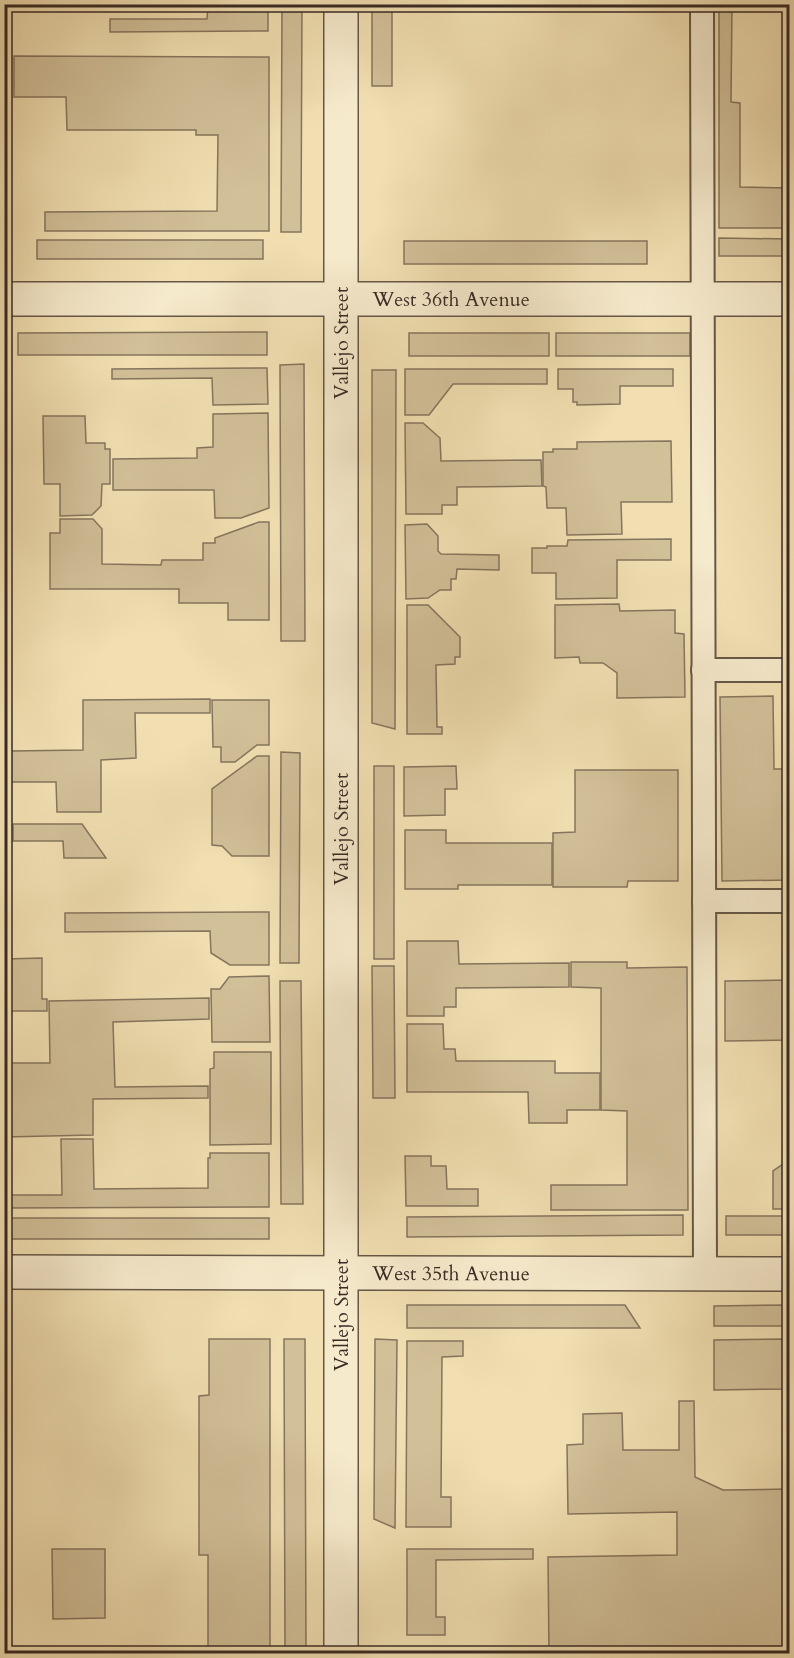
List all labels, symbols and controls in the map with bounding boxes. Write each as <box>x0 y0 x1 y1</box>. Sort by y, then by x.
street label: Vallejo Street <box>328 286 355 399</box>
street label: West 36th Avenue <box>371 286 530 313</box>
street label: Vallejo Street <box>328 772 355 885</box>
street label: Vallejo Street <box>328 1258 355 1371</box>
street label: West 35th Avenue <box>371 1259 530 1287</box>

